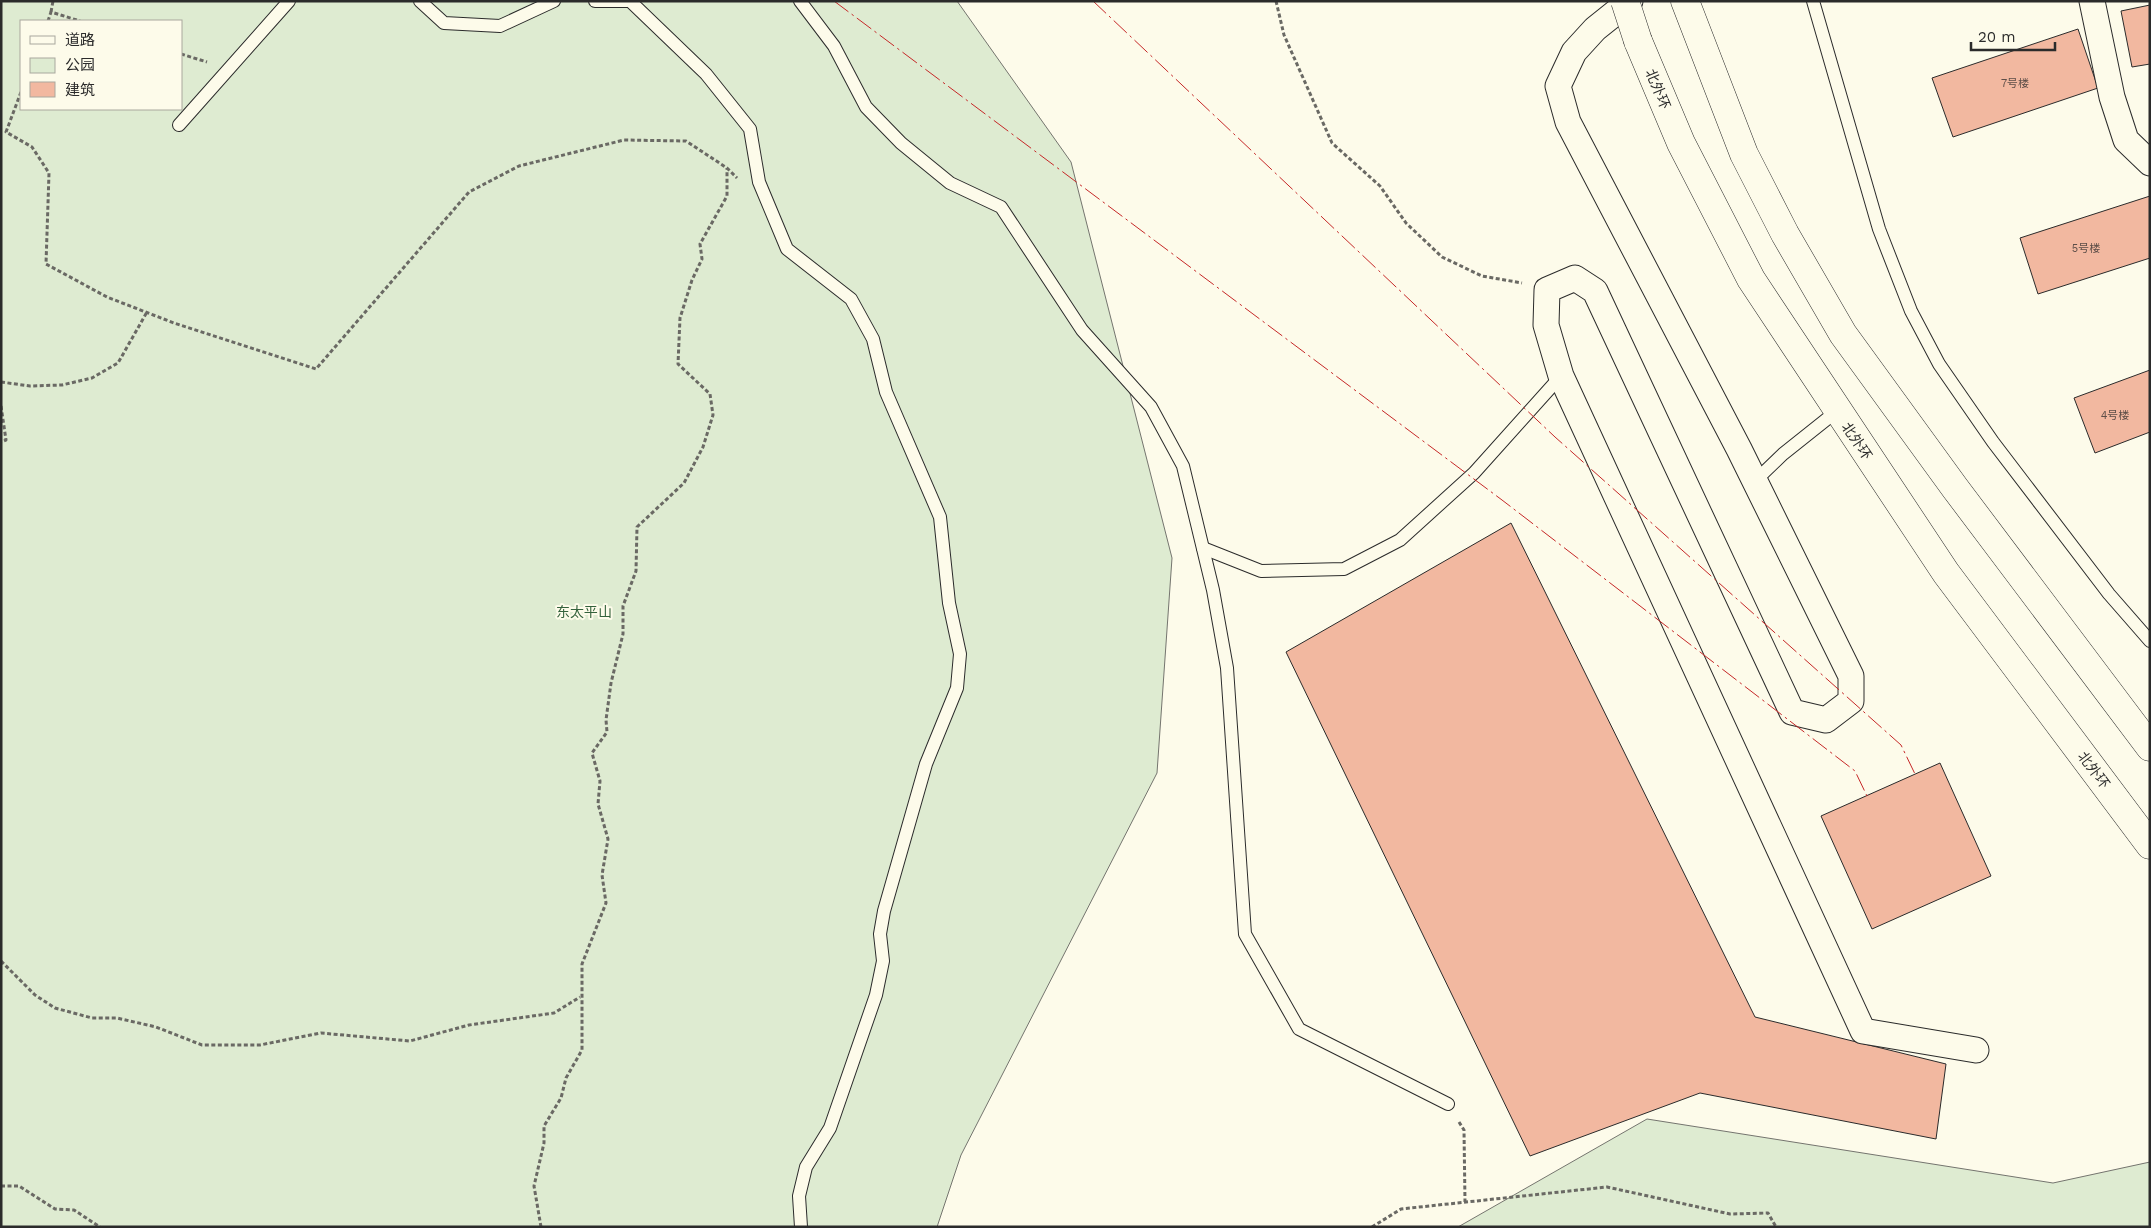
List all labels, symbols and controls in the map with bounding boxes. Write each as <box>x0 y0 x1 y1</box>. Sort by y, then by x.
legend <box>20 20 182 110</box>
scale bar <box>1971 20 2055 52</box>
text: 20 m <box>1978 28 2016 46</box>
text: 道路 <box>65 31 95 49</box>
text: 公园 <box>65 56 95 74</box>
street label: 北外环 <box>1642 67 1674 111</box>
house number: 7号楼 <box>2001 77 2029 90</box>
text: 建筑 <box>65 81 95 99</box>
house number: 5号楼 <box>2072 242 2100 255</box>
house number: 4号楼 <box>2101 409 2129 422</box>
street label: 北外环 <box>1839 419 1875 463</box>
park label: 东太平山 <box>556 604 612 620</box>
street label: 北外环 <box>2075 748 2113 792</box>

